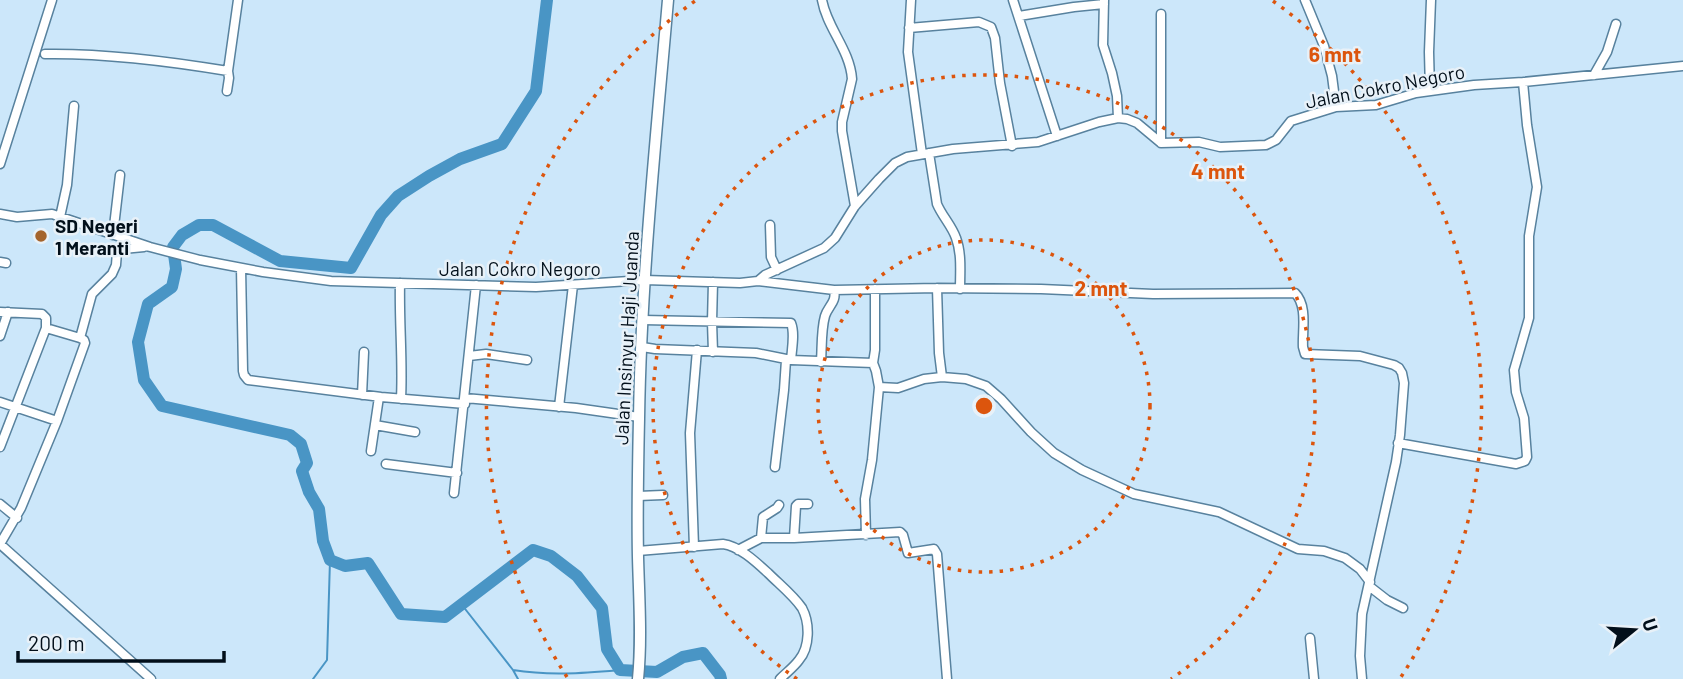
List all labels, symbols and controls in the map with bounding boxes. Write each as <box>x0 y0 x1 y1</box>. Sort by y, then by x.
text: 6 mnt <box>1309 41 1361 66</box>
street label: Jalan Cokro Negoro <box>1303 59 1467 113</box>
text: 4 mnt <box>1191 158 1245 183</box>
place label: SD Negeri 1 Meranti <box>55 214 138 259</box>
marker: SD Negeri 1 Meranti <box>33 228 49 244</box>
street label: Jalan Insinyur Haji Juanda <box>609 230 643 446</box>
street label: Jalan Cokro Negoro <box>439 257 601 280</box>
text: 2 mnt <box>1075 275 1127 300</box>
centre of rings <box>972 394 996 418</box>
north arrow <box>1599 595 1669 665</box>
text: U <box>1638 615 1663 634</box>
scale bar <box>18 620 224 664</box>
text: 200 m <box>28 630 85 655</box>

